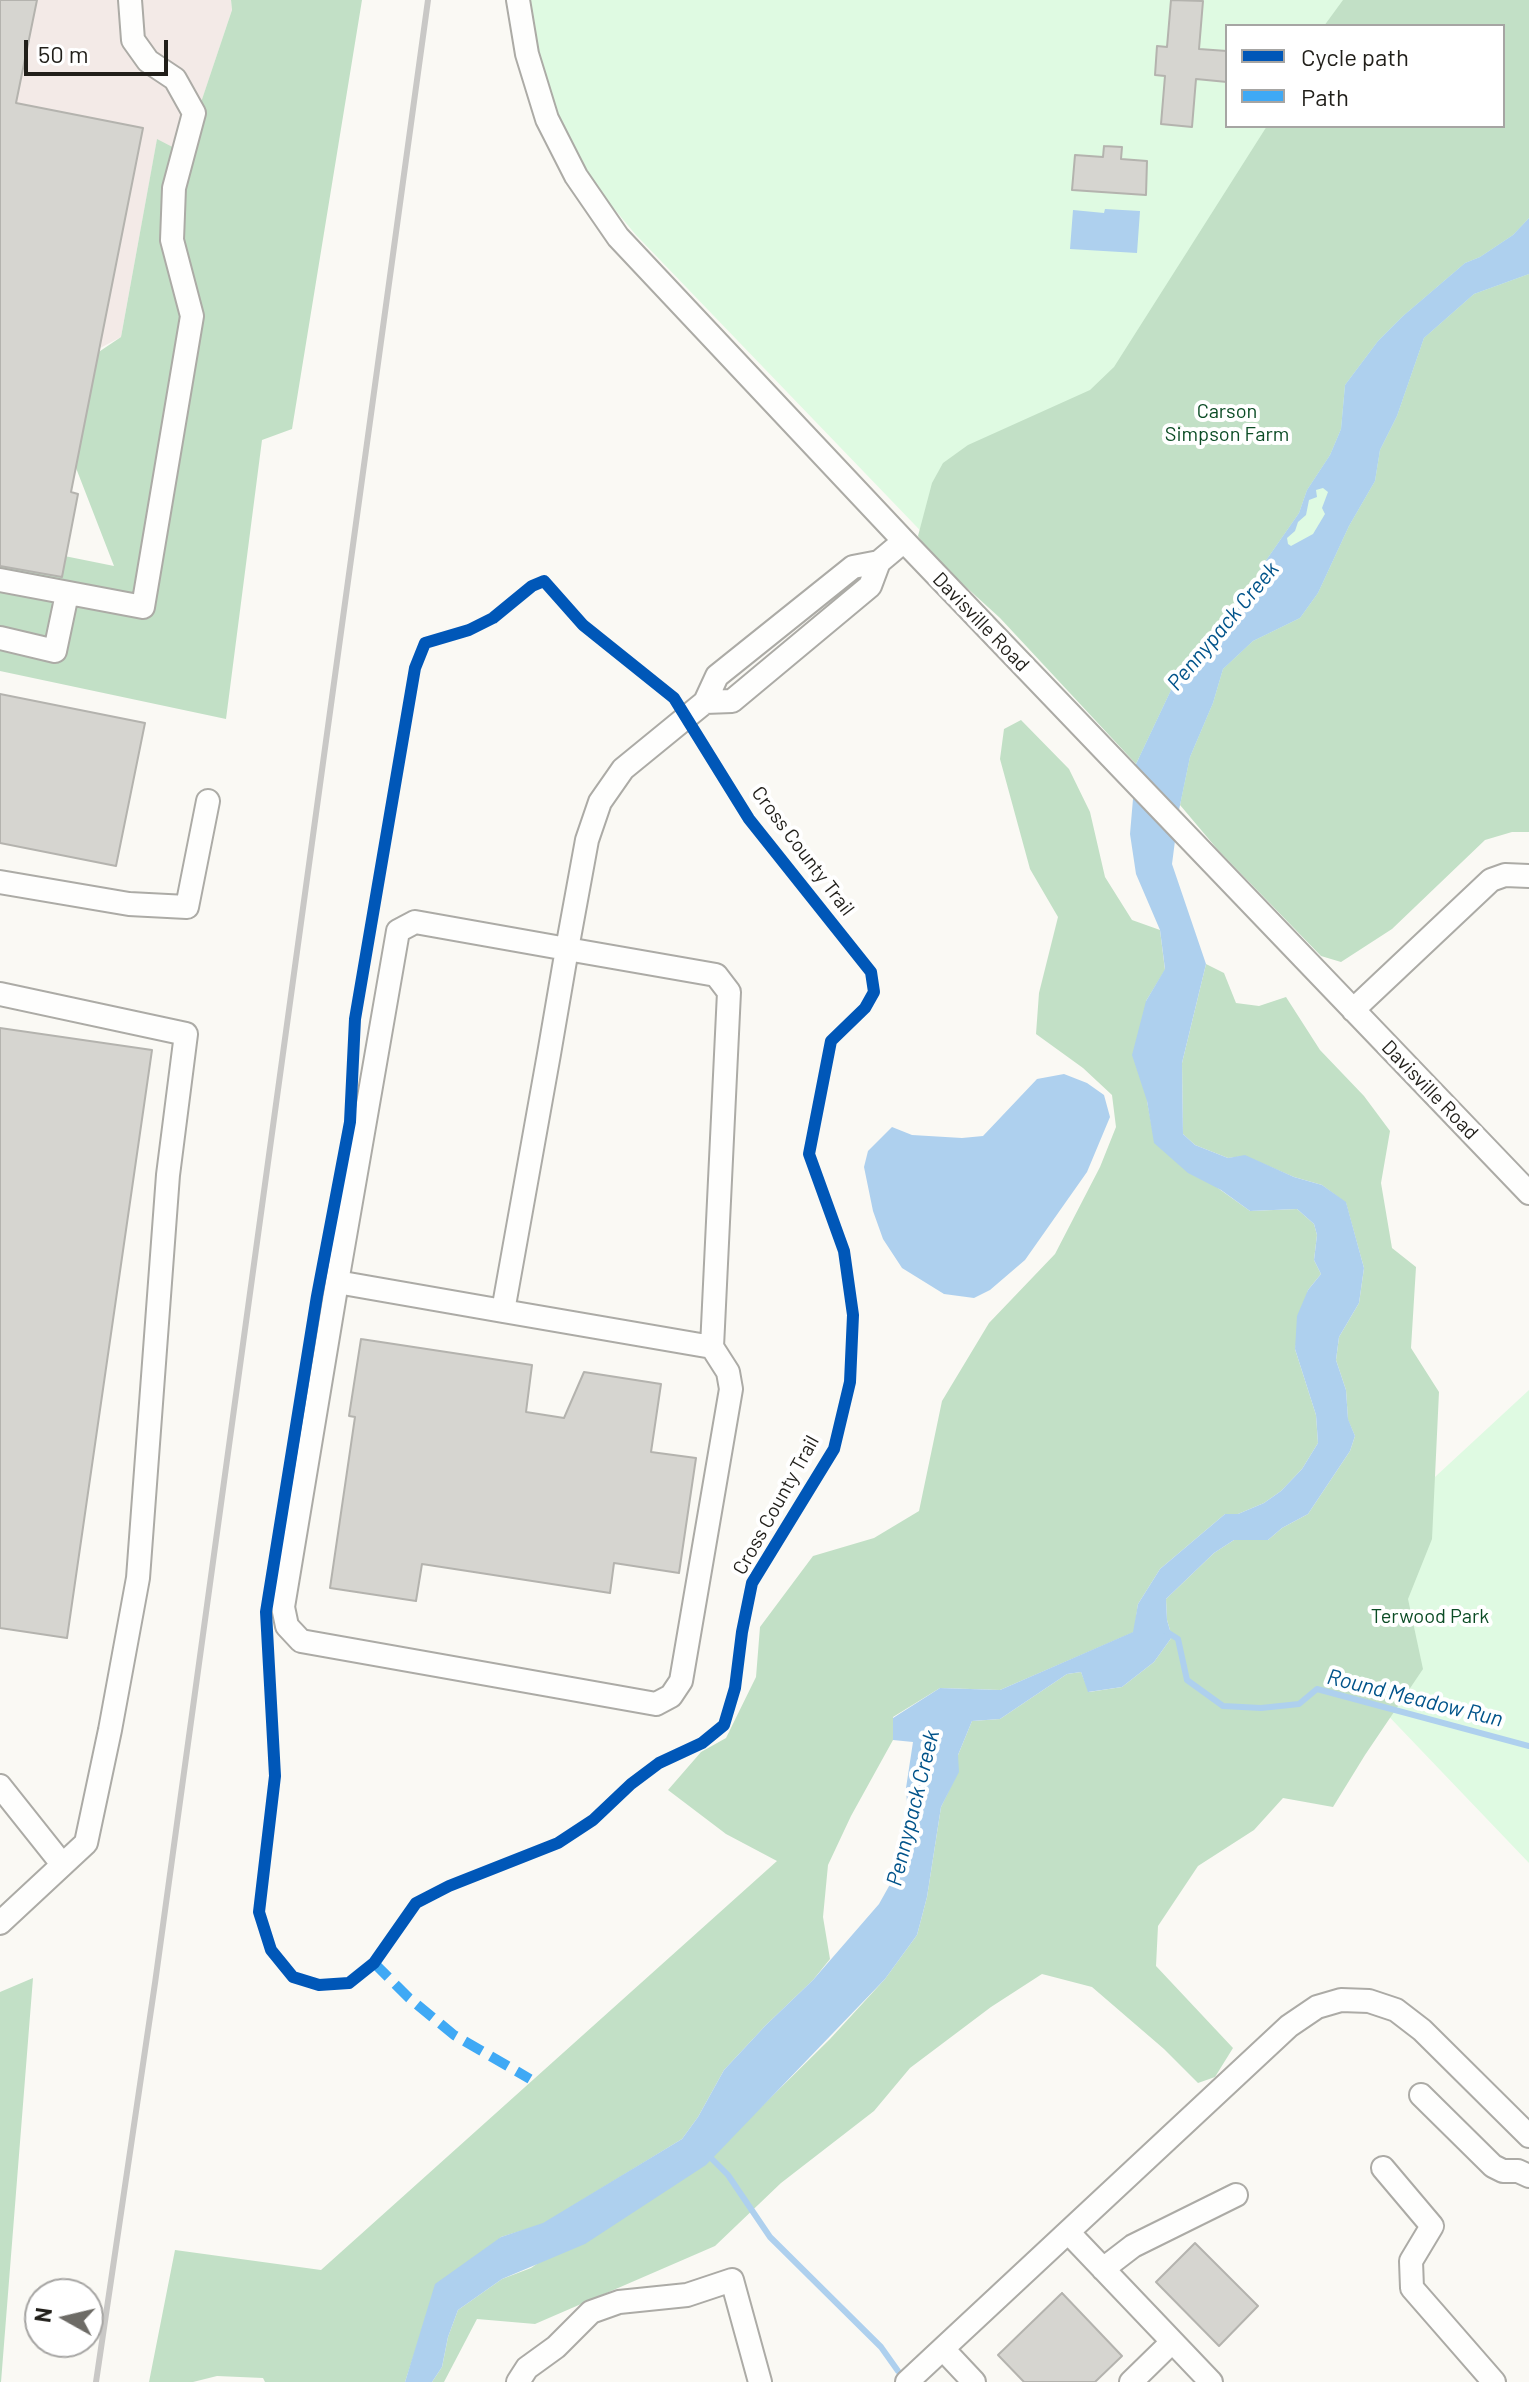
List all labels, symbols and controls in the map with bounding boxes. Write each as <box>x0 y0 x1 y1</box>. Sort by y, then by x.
scale bar <box>28 24 172 74</box>
legend <box>1225 24 1505 128</box>
text: 50 m <box>38 39 89 68</box>
text: Cycle path <box>1301 42 1409 71</box>
text: Path <box>1301 82 1349 111</box>
park label: Carson Simpson Farm <box>1165 399 1289 446</box>
water label: Pennypack Creek <box>1162 556 1284 696</box>
street label: Davisville Road <box>928 567 1034 677</box>
street label: Cross County Trail <box>747 782 859 920</box>
street label: Davisville Road <box>1377 1035 1483 1145</box>
street label: Cross County Trail <box>728 1431 824 1579</box>
park label: Terwood Park <box>1371 1604 1489 1628</box>
water label: Round Meadow Run <box>1324 1663 1506 1733</box>
water label: Pennypack Creek <box>881 1727 945 1889</box>
north arrow <box>24 2278 104 2358</box>
text: N <box>28 2306 56 2324</box>

